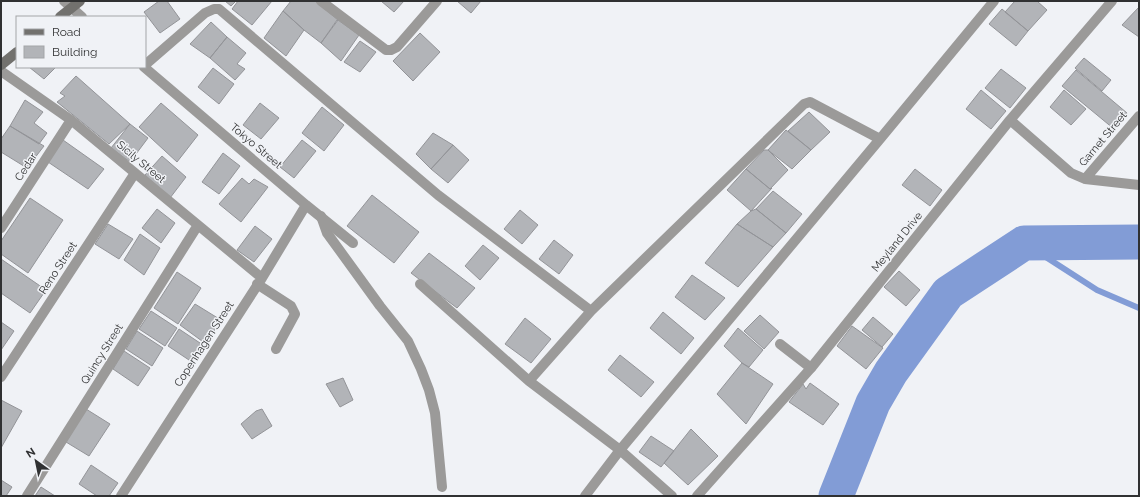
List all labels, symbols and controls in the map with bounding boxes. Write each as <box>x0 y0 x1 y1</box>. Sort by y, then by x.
legend <box>16 16 146 68</box>
text: Road <box>52 25 81 39</box>
text: Building <box>52 45 98 59</box>
street label: Garnet Street <box>1076 109 1130 169</box>
street label: Tokyo Street <box>228 121 285 172</box>
street label: Sicily Street <box>114 138 168 186</box>
street label: Cedar <box>12 150 40 183</box>
street label: Meyland Drive <box>869 209 925 274</box>
street label: Reno Street <box>36 239 80 297</box>
street label: Copenhagen Street <box>172 299 237 389</box>
street label: Quincy Street <box>78 321 126 386</box>
north arrow <box>16 441 56 481</box>
text: N <box>24 445 38 461</box>

